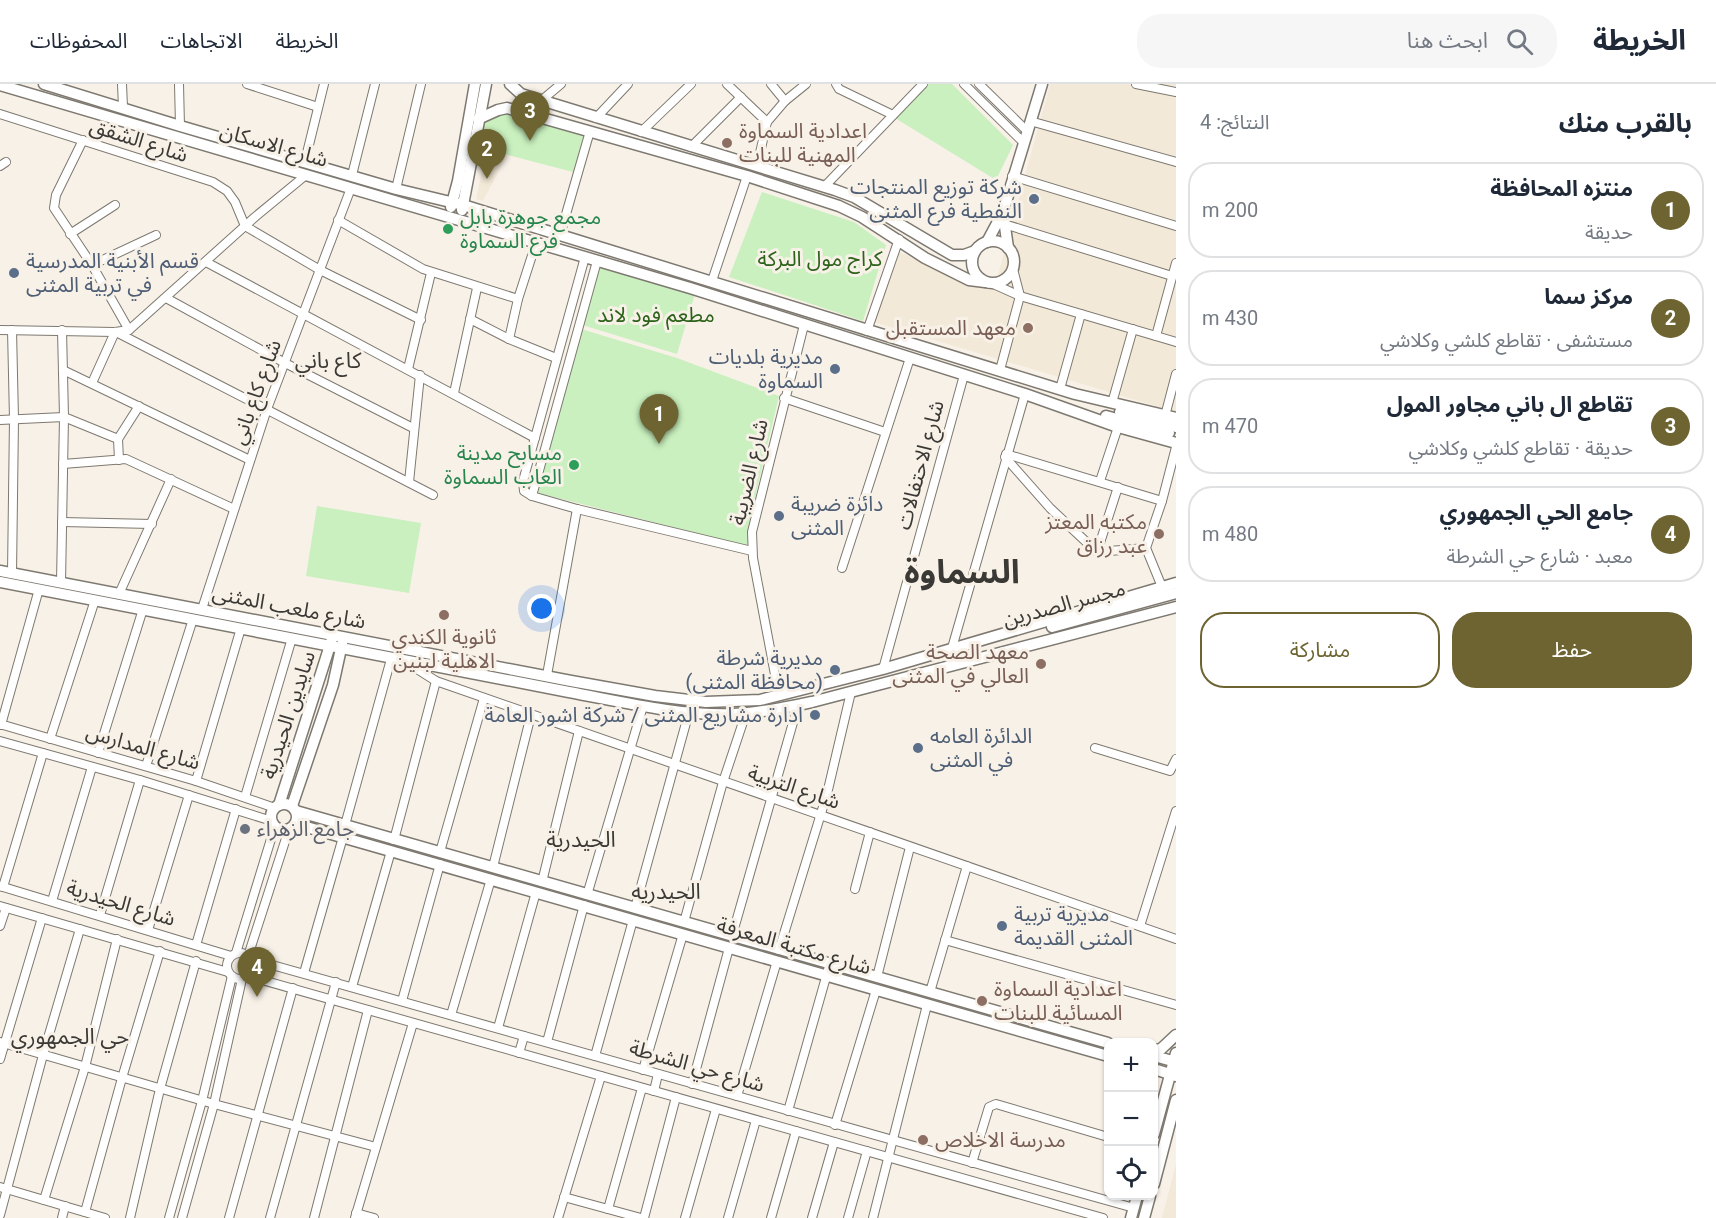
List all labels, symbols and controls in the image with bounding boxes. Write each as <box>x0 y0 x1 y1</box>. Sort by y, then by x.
search box <box>1137 14 1557 68</box>
text: الخريطة <box>1593 24 1686 57</box>
icon: search <box>1503 25 1536 58</box>
text: ابحث هنا <box>1407 28 1488 53</box>
text: المحفوظات <box>30 29 127 53</box>
text: الاتجاهات <box>160 29 242 53</box>
text: الخريطة <box>275 29 338 53</box>
pin: 3 <box>510 92 550 141</box>
text: بالقرب منك <box>1559 108 1692 138</box>
text: النتائج: 4 <box>1200 110 1270 134</box>
street label: شارع الشقق <box>86 113 191 170</box>
street label: شارع الاسكان <box>217 118 331 175</box>
place label: اعدادية السماوة المهنية للبنات <box>739 119 867 167</box>
pin: 2 <box>468 130 506 179</box>
marker: اعدادية السماوة المهنية للبنات <box>720 136 734 150</box>
place label: شركة توزيع المنتجات النفطية فرع المثنى <box>850 175 1022 226</box>
text: منتزه المحافظة <box>1490 176 1633 201</box>
marker: شركة توزيع المنتجات النفطية فرع المثنى <box>1027 192 1041 206</box>
text: 200 m <box>1202 198 1258 222</box>
text: 1 <box>1665 198 1676 222</box>
place label: مجمع جوهرة بابل فرع السماوة <box>460 205 601 256</box>
text: حديقة <box>1585 220 1633 244</box>
marker: مجمع جوهرة بابل فرع السماوة <box>441 222 455 236</box>
park label: كراج مول البركة <box>758 247 883 274</box>
place label: قسم الأبنية المدرسية في تربية المثنى <box>26 249 199 301</box>
marker: قسم الأبنية المدرسية في تربية المثنى <box>7 266 21 280</box>
text: مركز سما <box>1544 284 1633 309</box>
park label: مطعم فود لاند <box>597 303 715 330</box>
text: 430 m <box>1202 306 1258 330</box>
text: 2 <box>1665 306 1676 330</box>
place label: معهد المستقبل <box>886 316 1016 340</box>
marker: معهد المستقبل <box>1021 321 1035 335</box>
text: مستشفى · تقاطع كلشي وكلاشي <box>1380 328 1633 352</box>
street label: شارع كاع باني <box>226 336 290 449</box>
place label: مديرية بلديات السماوة <box>709 345 823 393</box>
district label: كاع باني <box>295 348 362 377</box>
marker: مديرية بلديات السماوة <box>828 362 842 376</box>
text: تقاطع ال باني مجاور المول <box>1387 392 1633 417</box>
pin: 1 <box>640 394 678 444</box>
street label: شارع الاحتفالات <box>891 398 952 533</box>
text: 470 m <box>1202 414 1258 438</box>
text: 3 <box>1665 414 1676 438</box>
street label: شارع الضريبة <box>725 417 776 528</box>
text: حديقة · تقاطع كلشي وكلاشي <box>1409 436 1633 460</box>
place label: مسابح مدينة العاب السماوة <box>444 441 562 489</box>
marker: مسابح مدينة العاب السماوة <box>567 458 581 472</box>
place label: دائرة ضريبة المثنى <box>791 492 883 540</box>
text: جامع الحي الجمهوري <box>1440 500 1633 525</box>
marker: دائرة ضريبة المثنى <box>772 509 786 523</box>
place label: مكتبه المعتز عبد رزاق <box>1044 510 1147 558</box>
text: 480 m <box>1202 522 1258 546</box>
text: 4 <box>1665 522 1676 546</box>
marker: مكتبه المعتز عبد رزاق <box>1152 527 1166 541</box>
text: معبد · شارع حي الشرطة <box>1446 544 1633 568</box>
district label: السماوة <box>904 552 1020 591</box>
street label: مجسر الصدرين <box>1000 576 1128 632</box>
street label: شارع ملعب المثنى <box>210 580 368 637</box>
your location <box>527 594 556 623</box>
marker: ثانوية الكندي الاهلية لبنين <box>437 608 451 622</box>
button: مشاركة <box>1200 612 1440 688</box>
button: حفظ <box>1452 612 1692 688</box>
place label: ثانوية الكندي الاهلية لبنين <box>391 625 497 673</box>
place label: معهد الصحة العالي في المثنى <box>892 640 1029 692</box>
place label: مديرية شرطة (محافظة المثنى) <box>685 646 823 694</box>
street label: سايدين الحيدرية <box>256 648 320 782</box>
marker: معهد الصحة العالي في المثنى <box>1034 657 1048 671</box>
marker: مديرية شرطة (محافظة المثنى) <box>828 663 842 677</box>
place label: ادارة مشاريع المثنى / شركة اشور العامة <box>484 703 803 730</box>
marker: ادارة مشاريع المثنى / شركة اشور العامة <box>808 708 822 722</box>
street label: شارع المدارس <box>82 719 203 778</box>
place label: الدائرة العامه في المثنى <box>930 724 1032 776</box>
marker: الدائرة العامه في المثنى <box>911 741 925 755</box>
street label: شارع التربية <box>744 760 843 817</box>
place label: جامع الزهراء <box>257 817 354 844</box>
marker: جامع الزهراء <box>238 822 252 836</box>
district label: الحيدرية <box>546 827 616 853</box>
street label: شارع الحيدرية <box>63 875 178 934</box>
district label: الحيدريه <box>631 879 701 905</box>
place label: مديرية تربية المثنى القديمة <box>1014 902 1133 950</box>
street label: شارع مكتبة المعرفة <box>713 913 874 982</box>
marker: مديرية تربية المثنى القديمة <box>995 919 1009 933</box>
pin: 4 <box>238 948 276 997</box>
place label: اعدادية السماوة المسائية للبنات <box>994 977 1123 1025</box>
marker: اعدادية السماوة المسائية للبنات <box>975 994 989 1008</box>
district label: حي الجمهوري <box>11 1024 129 1053</box>
street label: شارع حي الشرطة <box>626 1035 767 1100</box>
map controls <box>1104 1038 1158 1200</box>
button: + <box>1104 1038 1158 1092</box>
button: − <box>1104 1092 1158 1146</box>
place label: مدرسة الاخلاص <box>935 1128 1066 1152</box>
marker: مدرسة الاخلاص <box>916 1133 930 1147</box>
button: locate <box>1104 1146 1158 1200</box>

